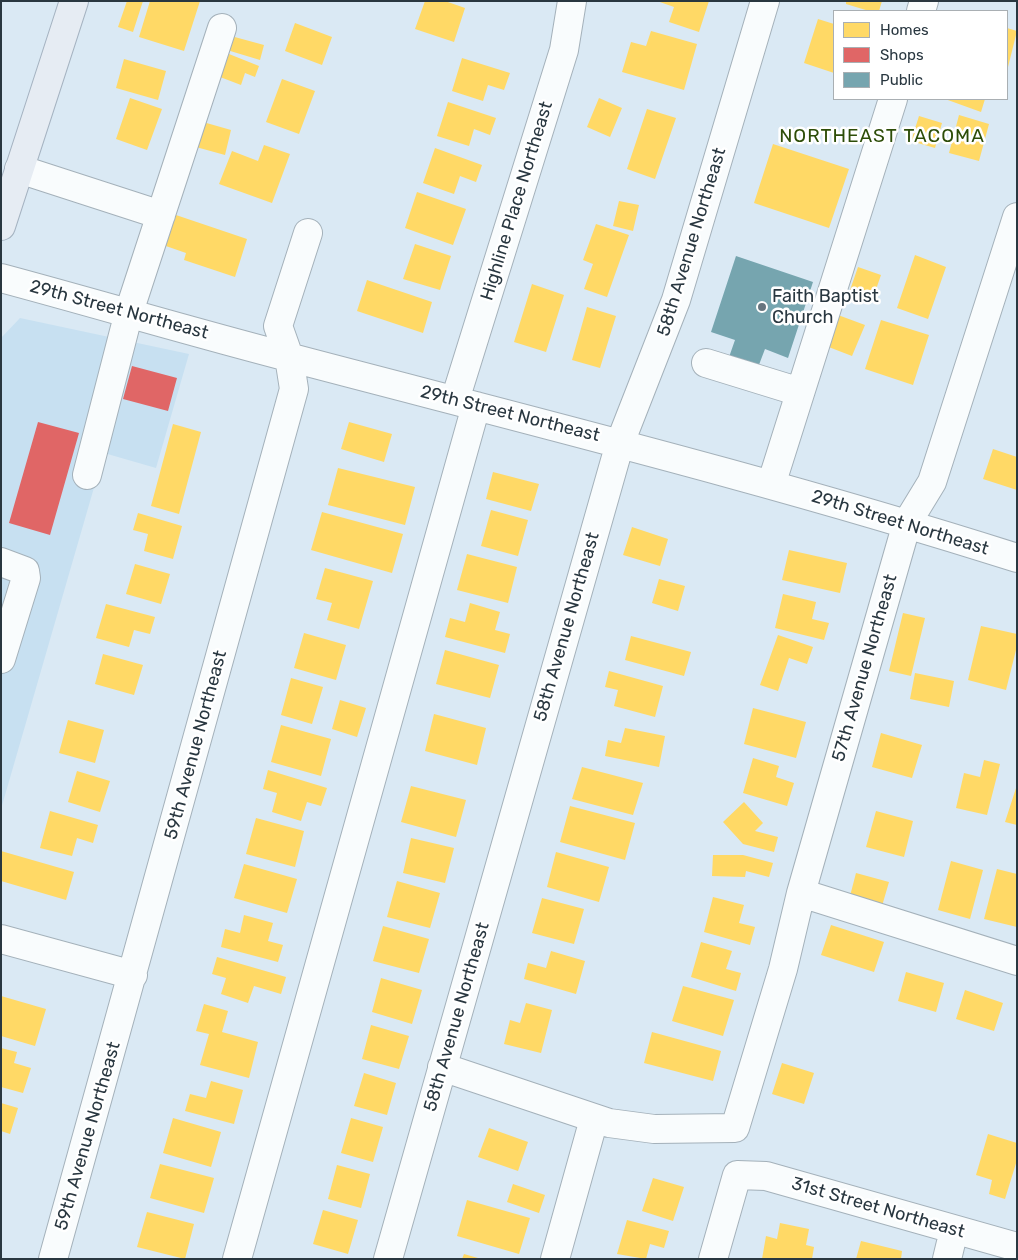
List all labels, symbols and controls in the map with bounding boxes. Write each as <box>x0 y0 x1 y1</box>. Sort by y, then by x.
legend <box>833 10 1008 100</box>
text: Homes <box>880 21 929 39</box>
text: Shops <box>880 46 924 64</box>
text: Public <box>880 71 923 89</box>
street label: Highline Place Northeast <box>476 99 558 303</box>
district label: NORTHEAST TACOMA <box>777 126 987 148</box>
street label: 58th Avenue Northeast <box>653 145 731 339</box>
street label: 29th Street Northeast <box>27 276 211 344</box>
place label: Faith Baptist Church <box>772 286 879 328</box>
marker: Faith Baptist Church <box>756 301 768 313</box>
street label: 29th Street Northeast <box>418 381 602 447</box>
street label: 29th Street Northeast <box>809 486 991 560</box>
street label: 58th Avenue Northeast <box>530 530 604 724</box>
street label: 57th Avenue Northeast <box>828 572 902 764</box>
street label: 59th Avenue Northeast <box>160 648 232 842</box>
street label: 58th Avenue Northeast <box>420 920 494 1114</box>
street label: 59th Avenue Northeast <box>51 1039 125 1233</box>
street label: 31st Street Northeast <box>789 1173 967 1243</box>

